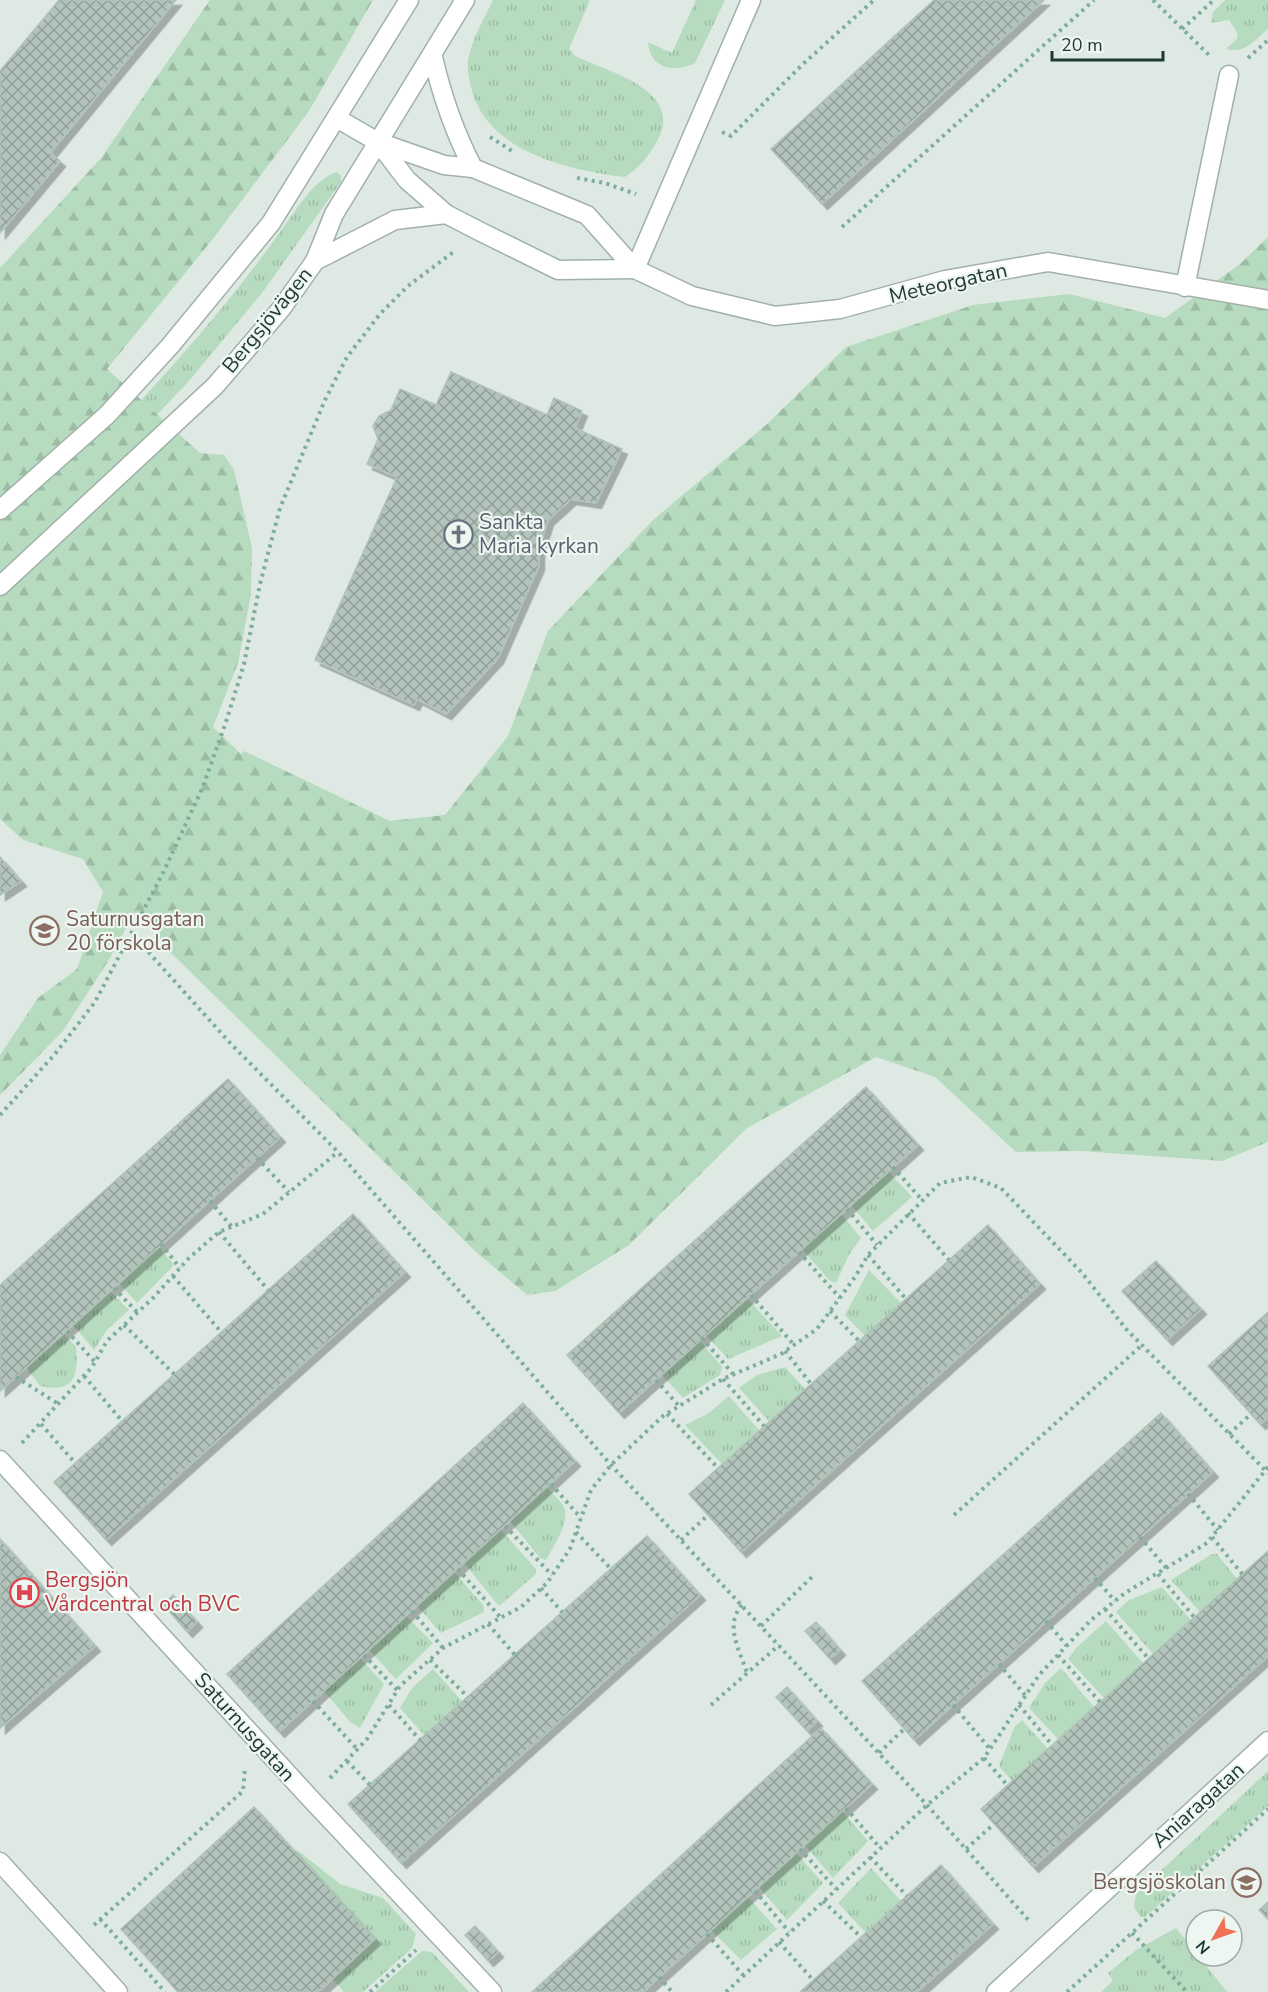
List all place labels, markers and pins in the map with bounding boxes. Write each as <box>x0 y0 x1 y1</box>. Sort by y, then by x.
place label: Sankta Maria kyrkan <box>479 508 599 560</box>
church icon: Sankta Maria kyrkan <box>442 518 474 550</box>
place label: Saturnusgatan 20 förskola <box>66 905 204 957</box>
school or university icon: Saturnusgatan 20 förskola <box>29 915 61 947</box>
place label: Bergsjön Vårdcentral och BVC <box>44 1566 240 1618</box>
hospital icon: Bergsjön Vårdcentral och BVC <box>8 1576 40 1608</box>
school or university icon: Bergsjöskolan <box>1231 1866 1263 1898</box>
place label: Bergsjöskolan <box>1093 1868 1226 1896</box>

